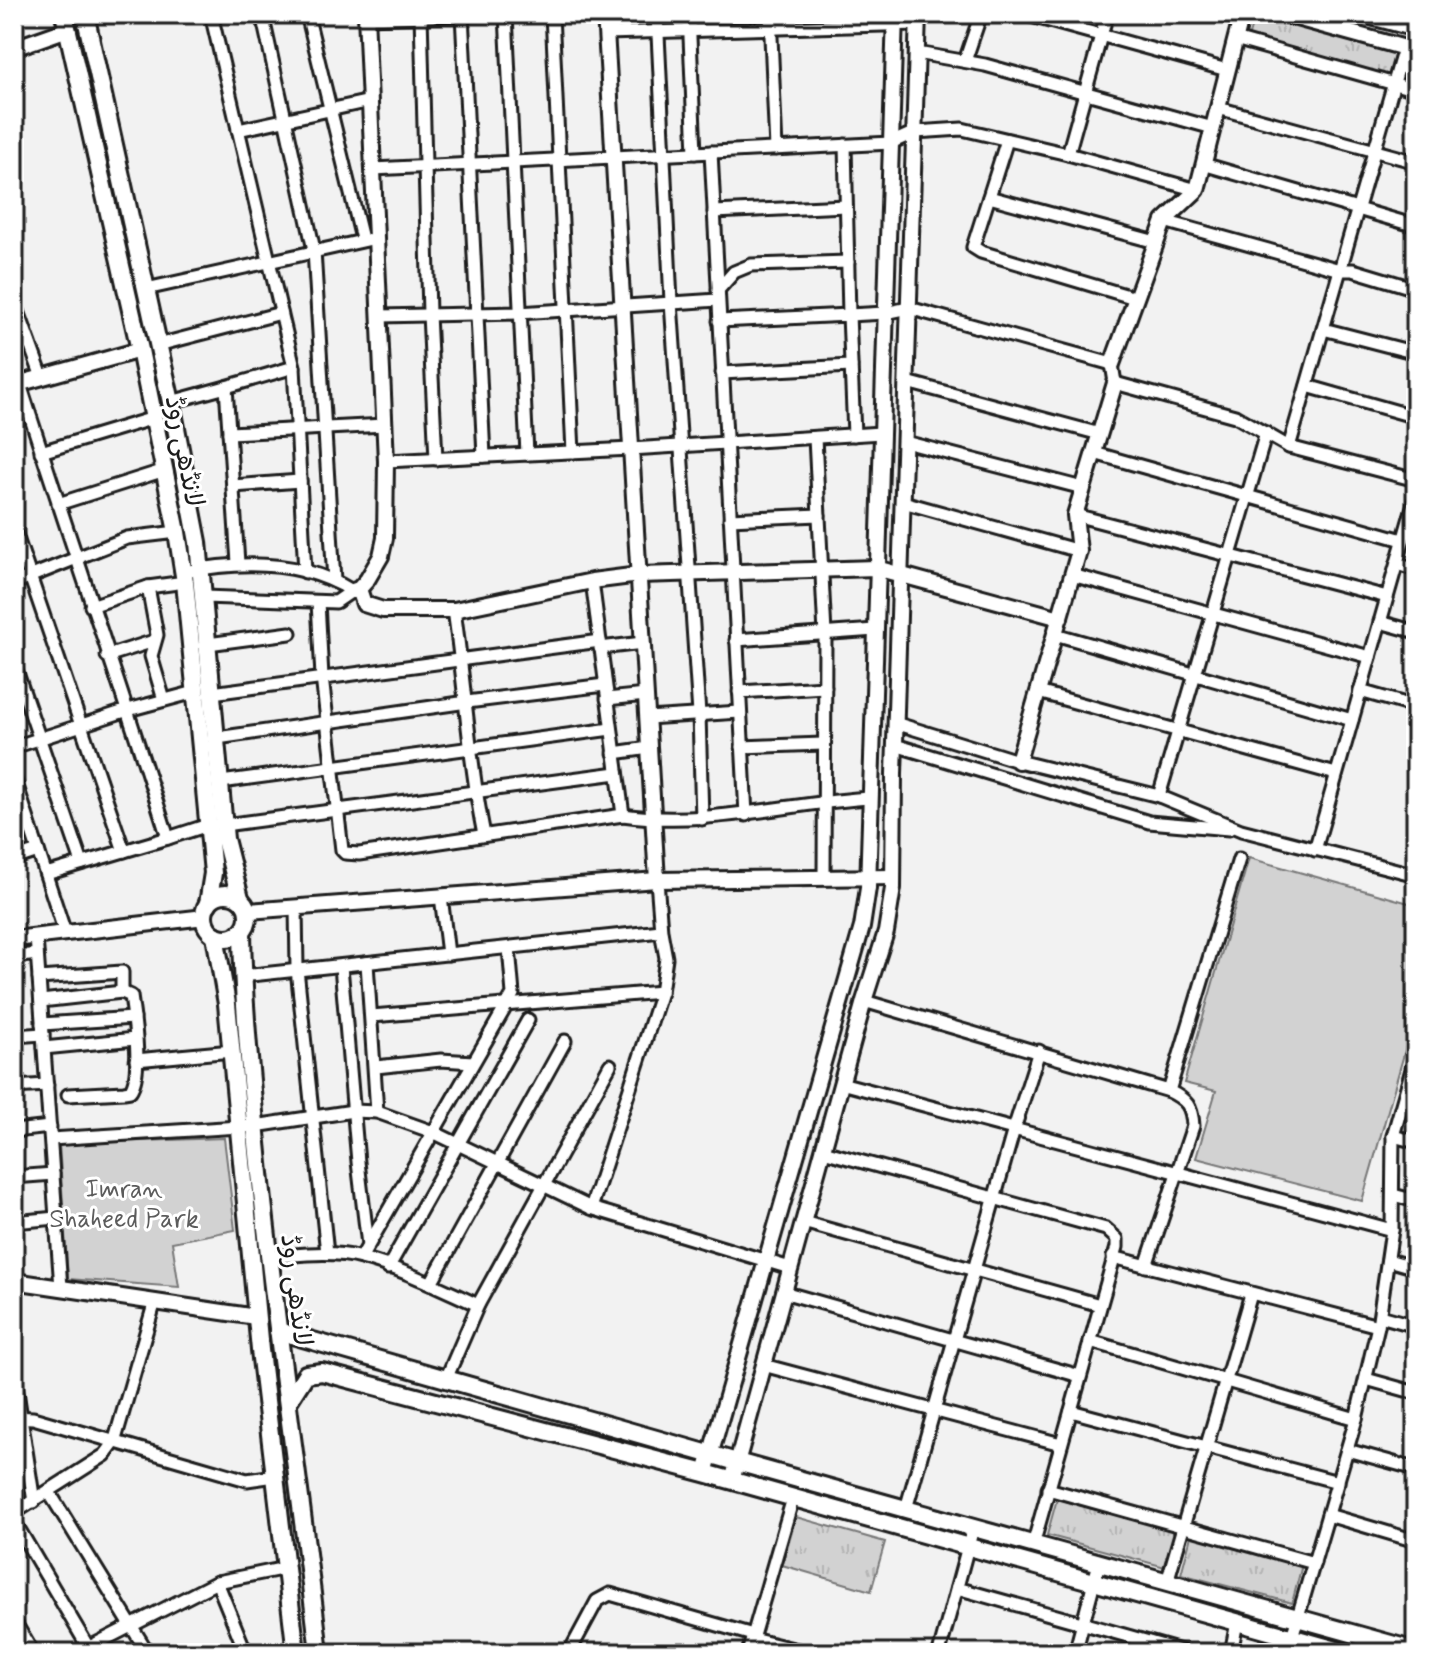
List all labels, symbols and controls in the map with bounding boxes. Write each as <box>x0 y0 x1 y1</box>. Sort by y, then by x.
street label: لانڈھی روڈ <box>156 393 210 510</box>
park label: Imran Shaheed Park <box>49 1173 199 1237</box>
street label: لانڈھی روڈ <box>271 1232 319 1348</box>

